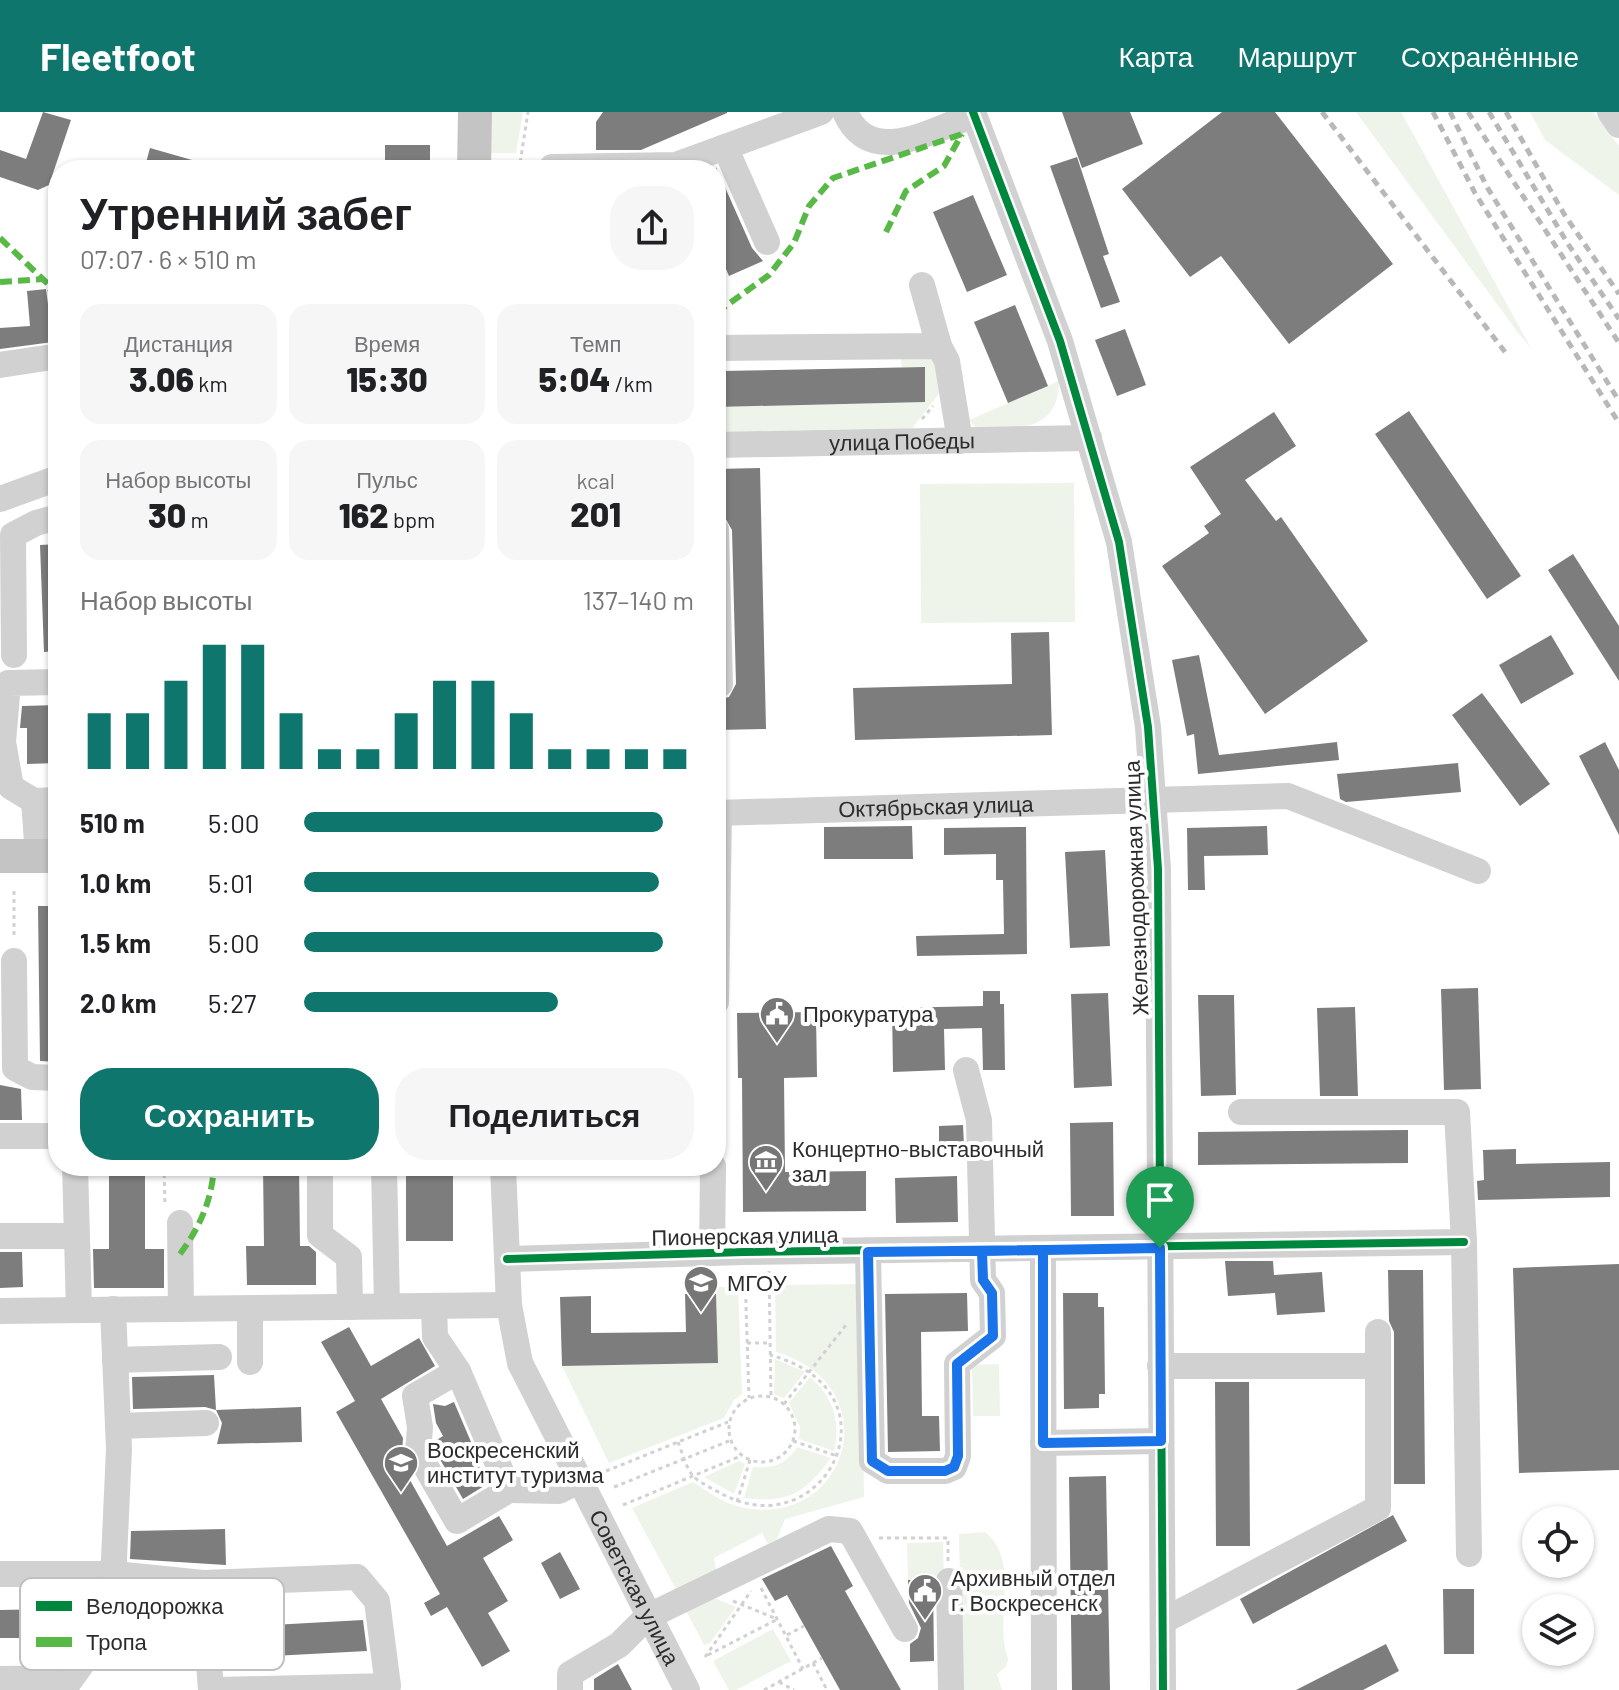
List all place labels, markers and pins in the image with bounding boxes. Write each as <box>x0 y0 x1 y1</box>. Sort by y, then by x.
public building icon: Прокуратура <box>758 995 796 1045</box>
place label: Прокуратура <box>803 1000 934 1027</box>
place label: Концертно-выставочный зал <box>792 1135 1044 1186</box>
museum icon: Концертно-выставочный зал <box>747 1143 785 1193</box>
pin <box>1126 1166 1194 1248</box>
school or university icon: МГОУ <box>682 1264 720 1314</box>
place label: МГОУ <box>727 1269 788 1295</box>
place label: Воскресенский институт туризма <box>427 1436 604 1488</box>
school or university icon: Воскресенский институт туризма <box>382 1444 420 1494</box>
place label: Архивный отдел г. Воскресенск <box>951 1564 1116 1616</box>
public building icon: Архивный отдел г. Воскресенск <box>906 1572 944 1622</box>

